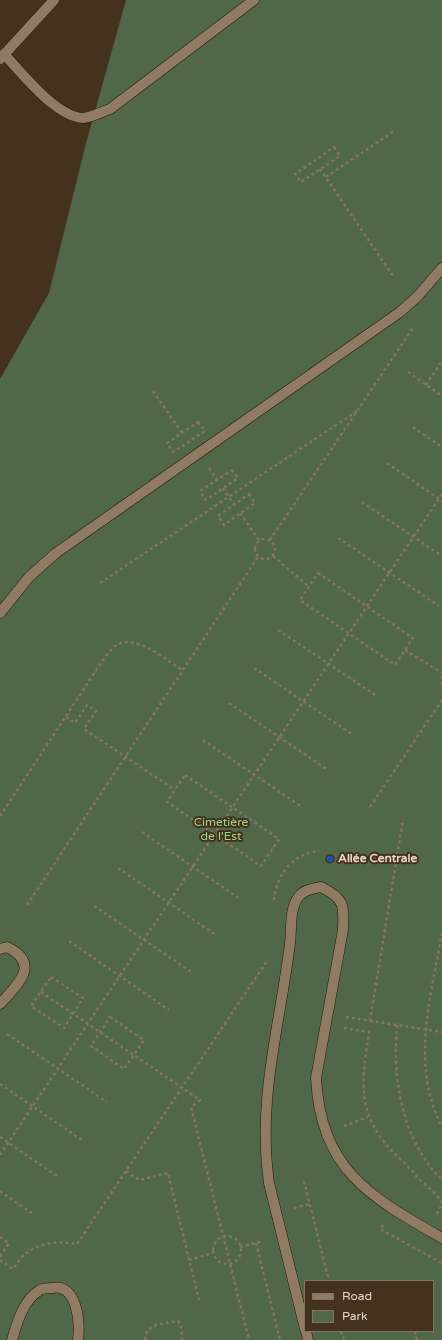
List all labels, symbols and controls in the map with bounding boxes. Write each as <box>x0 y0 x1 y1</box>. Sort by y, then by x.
park label: Cimetière de l'Est <box>194 816 248 844</box>
place label: Allée Centrale <box>338 852 417 866</box>
marker: Allée Centrale <box>325 854 335 864</box>
legend <box>304 1280 434 1332</box>
text: Road <box>342 1289 372 1303</box>
text: Park <box>342 1309 368 1323</box>

